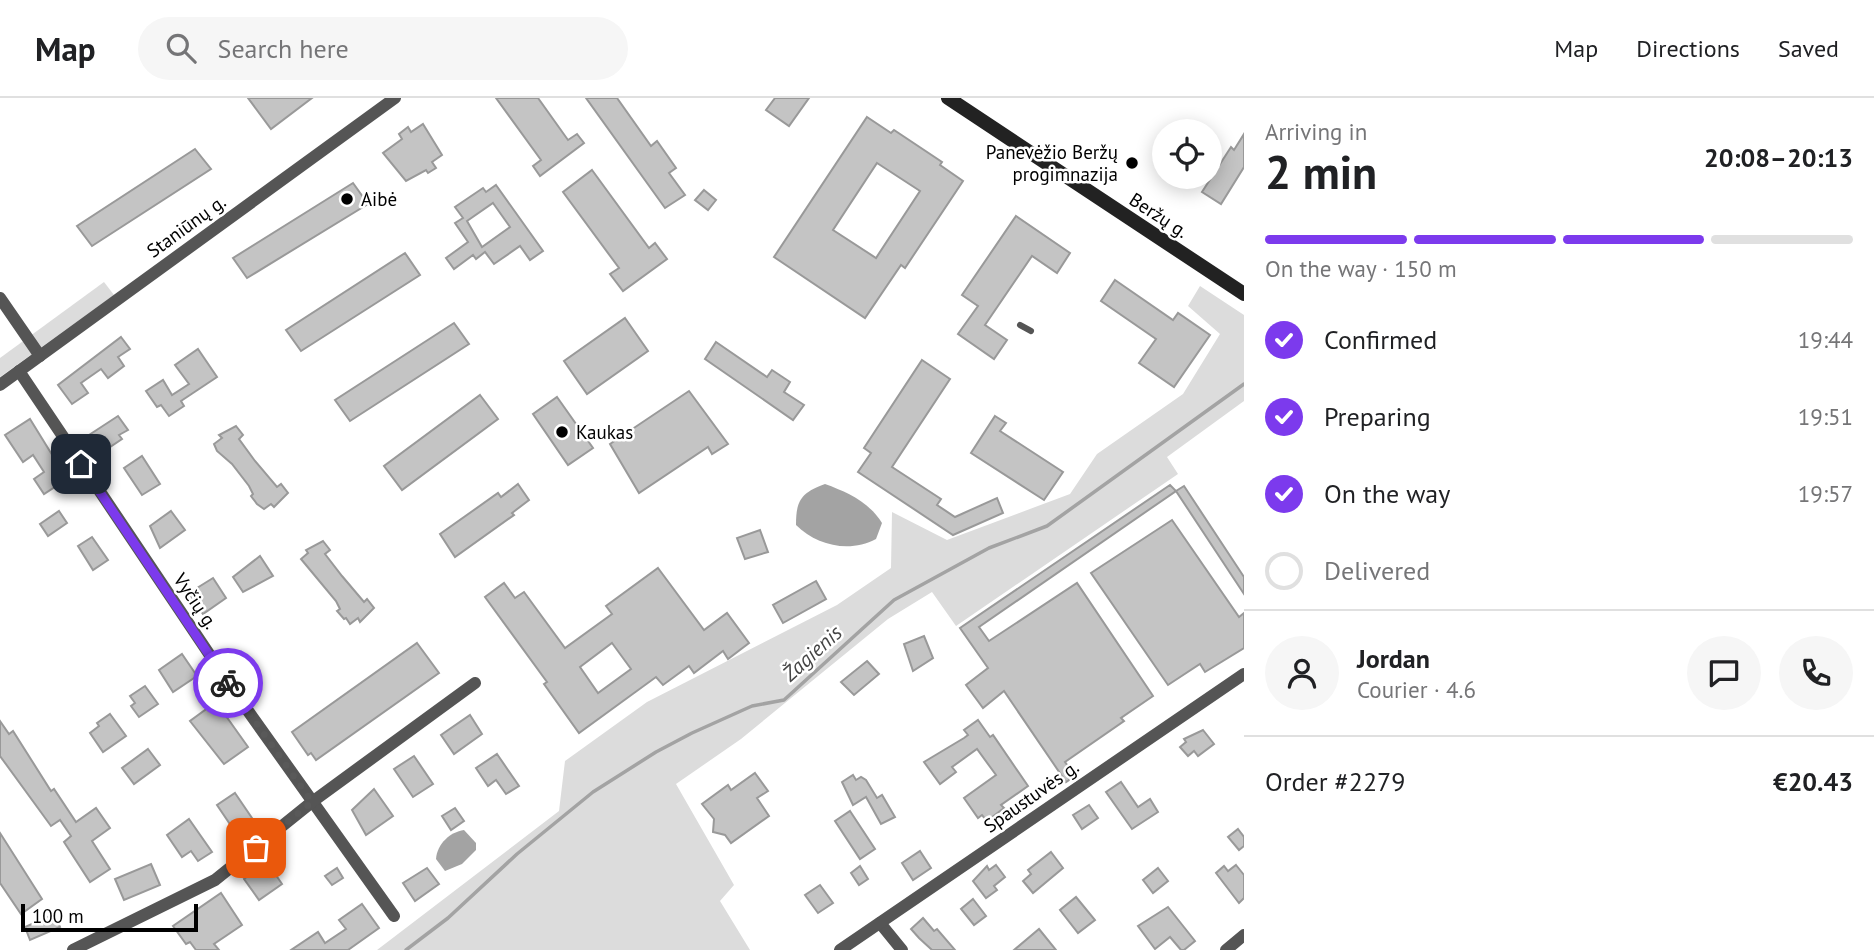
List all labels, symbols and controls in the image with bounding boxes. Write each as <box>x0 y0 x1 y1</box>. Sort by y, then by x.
search box <box>138 17 628 80</box>
text: Map <box>35 27 96 70</box>
icon: search <box>162 29 200 67</box>
text: Search here <box>218 32 349 65</box>
text: Map <box>1554 33 1598 64</box>
text: Directions <box>1636 33 1740 64</box>
text: Saved <box>1778 33 1839 64</box>
text: Arriving in <box>1265 117 1367 146</box>
map controls <box>1152 119 1222 189</box>
button: locate <box>1152 119 1222 189</box>
place label: Panevėžio Beržų progimnazija <box>986 140 1118 186</box>
text: 20:08–20:13 <box>1704 141 1853 174</box>
text: 2 min <box>1265 142 1377 202</box>
marker: Panevėžio Beržų progimnazija <box>1124 155 1140 171</box>
place label: Aibė <box>361 187 397 211</box>
street label: Beržų g. <box>1125 187 1193 243</box>
street label: Staniūnų g. <box>142 189 230 263</box>
marker: Aibė <box>339 191 355 207</box>
text: On the way · 150 m <box>1265 254 1457 283</box>
icon: check <box>1265 321 1303 359</box>
text: Confirmed <box>1324 323 1437 356</box>
text: 19:44 <box>1798 325 1853 354</box>
icon: check <box>1265 398 1303 436</box>
text: Preparing <box>1324 400 1431 433</box>
text: 19:51 <box>1798 402 1853 431</box>
place label: Kaukas <box>576 420 633 444</box>
marker: Kaukas <box>554 424 570 440</box>
pin <box>51 434 111 494</box>
icon: home <box>62 445 100 483</box>
icon: check <box>1265 475 1303 513</box>
text: On the way <box>1324 477 1450 510</box>
text: 19:57 <box>1798 479 1853 508</box>
text: Delivered <box>1324 554 1430 587</box>
street label: Vyčių g. <box>168 568 223 634</box>
water label: Žagienis <box>776 619 848 688</box>
button: person <box>1265 636 1339 710</box>
button: chat <box>1687 636 1761 710</box>
button: phone <box>1779 636 1853 710</box>
text: Jordan <box>1357 642 1430 675</box>
courier <box>193 648 263 718</box>
icon: bike <box>209 664 247 702</box>
text: Courier · 4.6 <box>1357 675 1476 704</box>
street label: Spaustuvės g. <box>979 754 1083 838</box>
text: Order #2279 <box>1265 765 1405 798</box>
text: €20.43 <box>1773 765 1853 798</box>
pin <box>226 818 286 878</box>
icon: bag <box>237 829 275 867</box>
scale bar <box>21 901 198 933</box>
text: 100 m <box>32 904 84 928</box>

